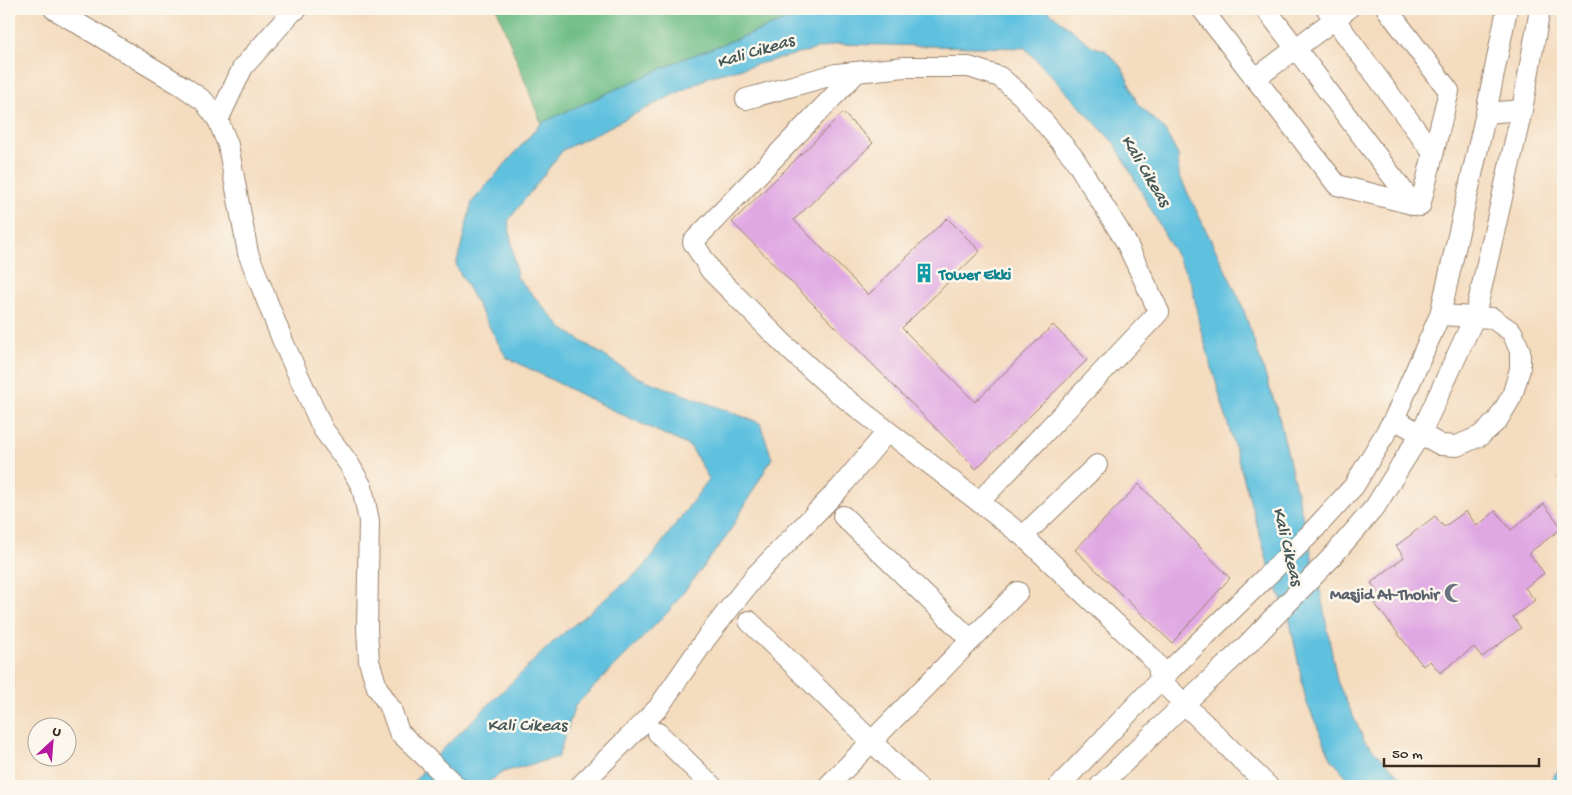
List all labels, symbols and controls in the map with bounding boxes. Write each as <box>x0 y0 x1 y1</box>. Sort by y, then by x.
water label: Kali Cikeas <box>715 30 799 74</box>
water label: Kali Cikeas <box>1115 132 1176 213</box>
building icon: Tower Ekki <box>913 262 935 284</box>
place label: Tower Ekki <box>937 267 1012 286</box>
water label: Kali Cikeas <box>1267 505 1307 590</box>
mosque icon: Masjid At-Thohir <box>1443 582 1465 604</box>
place label: Masjid At-Thohir <box>1330 587 1441 606</box>
water label: Kali Cikeas <box>487 716 569 737</box>
north arrow <box>28 718 78 768</box>
text: U <box>49 723 64 742</box>
scale bar <box>1384 735 1540 767</box>
text: 50 m <box>1392 746 1423 764</box>

